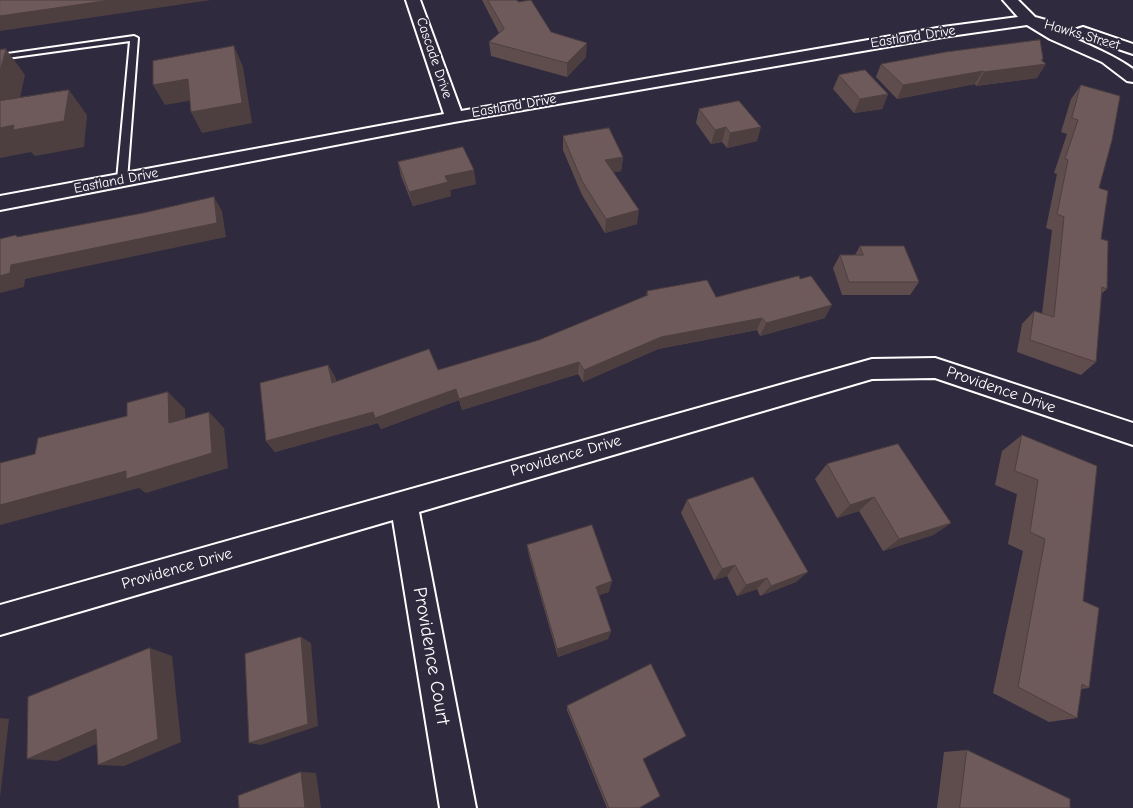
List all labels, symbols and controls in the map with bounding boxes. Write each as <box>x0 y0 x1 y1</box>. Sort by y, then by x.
street label: Cascade Drive <box>412 15 456 101</box>
street label: Hawks Street <box>1042 16 1122 54</box>
street label: Eastland Drive <box>869 22 957 52</box>
street label: Eastland Drive <box>470 90 558 122</box>
street label: Eastland Drive <box>72 165 160 197</box>
street label: Providence Drive <box>944 362 1058 418</box>
street label: Providence Drive <box>508 431 624 481</box>
street label: Providence Drive <box>119 544 235 594</box>
street label: Providence Court <box>408 585 454 727</box>

